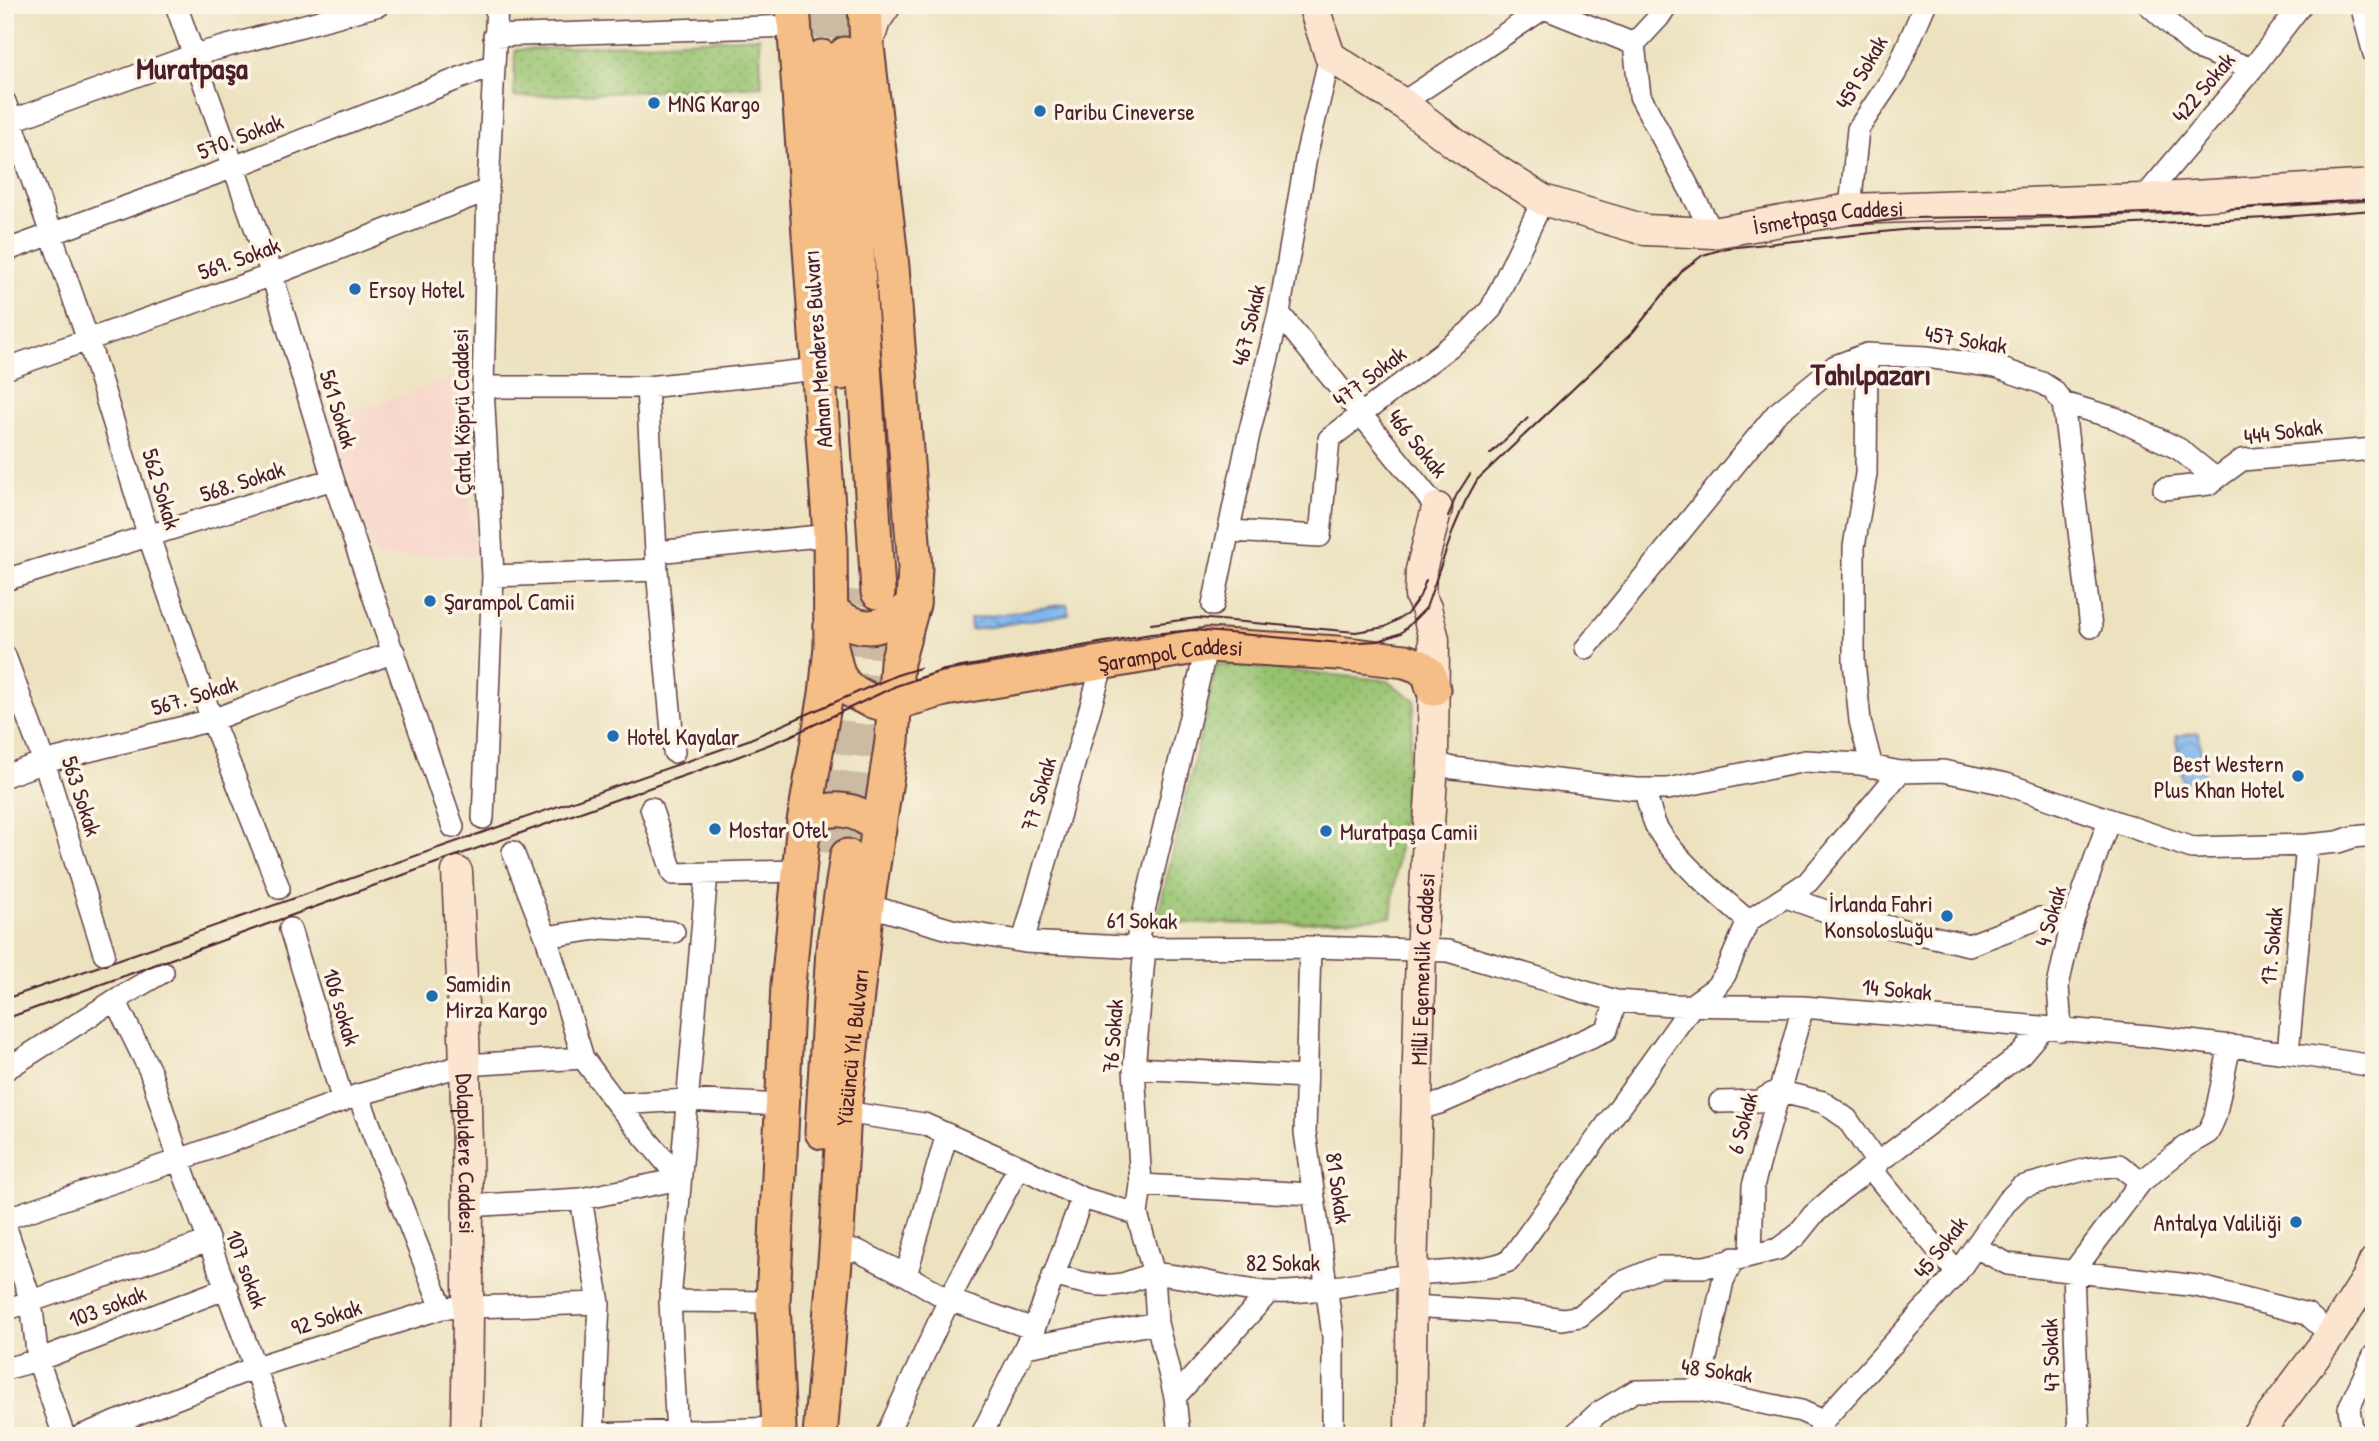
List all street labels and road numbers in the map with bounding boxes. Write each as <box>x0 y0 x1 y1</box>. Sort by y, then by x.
street label: 459 Sokak <box>1828 29 1895 114</box>
street label: 422 Sokak <box>2164 45 2242 129</box>
street label: 570. Sokak <box>193 105 288 167</box>
street label: İsmetpaşa Caddesi <box>1750 192 1904 241</box>
street label: 569. Sokak <box>194 229 285 287</box>
street label: Adnan Menderes Bulvarı <box>795 249 839 449</box>
street label: 467 Sokak <box>1224 281 1272 369</box>
street label: 457 Sokak <box>1923 317 2010 361</box>
street label: Çatal Köprü Caddesi <box>444 328 478 496</box>
street label: 477 Sokak <box>1326 338 1412 414</box>
street label: 561 Sokak <box>312 366 366 452</box>
street label: 466 Sokak <box>1381 402 1456 484</box>
street label: 444 Sokak <box>2242 410 2325 452</box>
street label: 562 Sokak <box>135 445 189 534</box>
street label: 568. Sokak <box>196 453 289 509</box>
street label: Şarampol Caddesi <box>1096 629 1244 679</box>
street label: 567. Sokak <box>147 667 241 723</box>
street label: 563 Sokak <box>55 752 110 840</box>
street label: 77 Sokak <box>1013 753 1063 835</box>
street label: Milli Egemenlik Caddesi <box>1402 872 1441 1066</box>
street label: 4 Sokak <box>2027 882 2074 950</box>
street label: 61 Sokak <box>1106 904 1178 936</box>
street label: 17. Sokak <box>2252 905 2290 986</box>
street label: 106 sokak <box>316 965 369 1050</box>
street label: Yüzüncü Yıl Bulvarı <box>828 967 875 1127</box>
street label: 14 Sokak <box>1861 970 1934 1008</box>
street label: 76 Sokak <box>1094 998 1130 1074</box>
street label: Dolaplıdere Caddesi <box>450 1073 484 1234</box>
street label: 6 Sokak <box>1719 1088 1765 1157</box>
street label: 81 Sokak <box>1319 1150 1359 1226</box>
street label: 45 Sokak <box>1906 1209 1975 1285</box>
street label: 107 sokak <box>218 1225 276 1313</box>
street label: 82 Sokak <box>1246 1247 1320 1278</box>
street label: 103 sokak <box>64 1277 151 1335</box>
street label: 92 Sokak <box>287 1291 366 1343</box>
street label: 47 Sokak <box>2033 1317 2067 1392</box>
street label: 48 Sokak <box>1679 1350 1755 1390</box>

